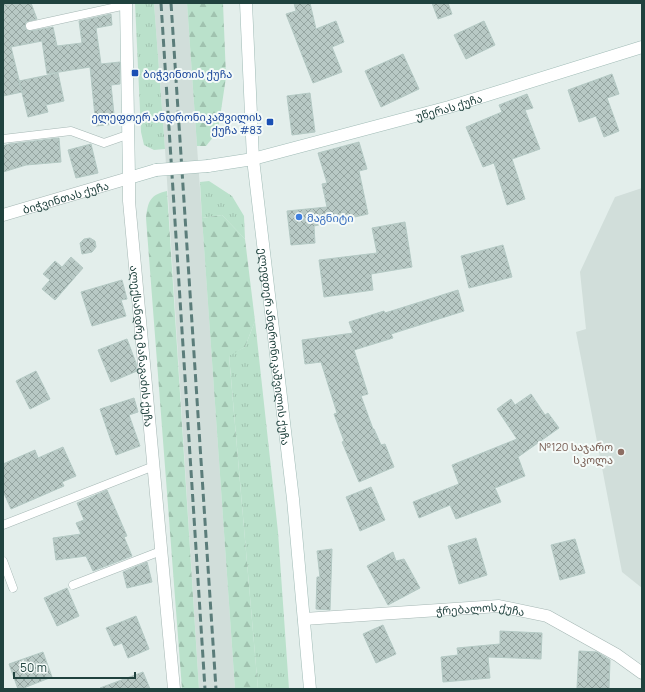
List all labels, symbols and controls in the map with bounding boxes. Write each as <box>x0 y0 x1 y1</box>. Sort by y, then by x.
place label: ბიჭვინთის ქუჩა <box>143 66 232 81</box>
marker: ბიჭვინთის ქუჩა <box>130 68 140 78</box>
street label: უწერას ქუჩა <box>413 90 484 123</box>
place label: ელეფთერ ანდრონიკაშვილის ქუჩა #83 <box>91 109 262 137</box>
marker: ელეფთერ ანდრონიკაშვილის ქუჩა #83 <box>265 117 275 127</box>
street label: ბიჭვინთას ქუჩა <box>21 177 110 216</box>
place label: მაგნიტი <box>307 210 354 225</box>
marker: მაგნიტი <box>294 212 304 222</box>
street label: ელეფთერ ანდრონიკაშვილის ქუჩა <box>256 247 294 446</box>
street label: ალექსანდრე მანაგაძის ქუჩა <box>127 264 157 428</box>
place label: №120 საჯარო სკოლა <box>539 439 613 467</box>
marker: №120 საჯარო სკოლა <box>616 447 626 457</box>
street label: ჭრებალოს ქუჩა <box>435 598 526 619</box>
scale bar <box>14 654 135 680</box>
text: 50 m <box>20 659 47 676</box>

